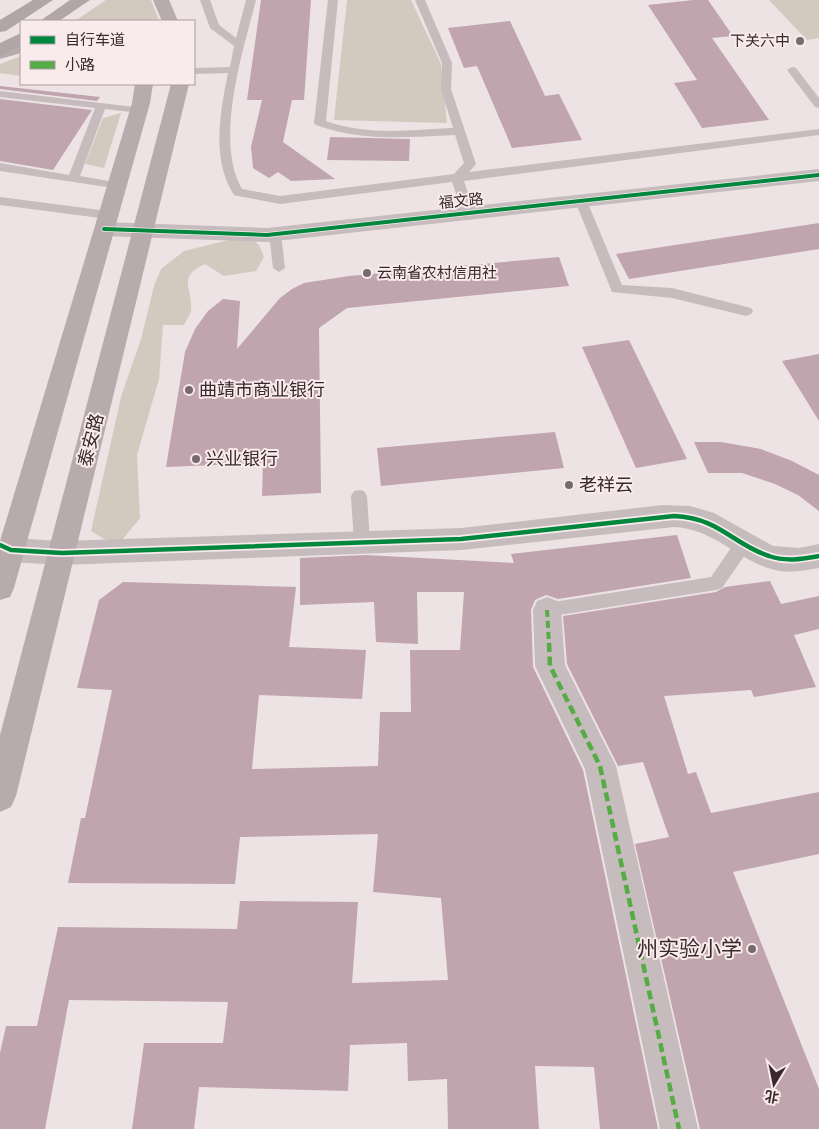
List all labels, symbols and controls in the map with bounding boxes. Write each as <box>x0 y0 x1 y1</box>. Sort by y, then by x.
legend <box>20 20 195 85</box>
text: 自行车道 <box>65 30 125 50</box>
place label: 下关六中 <box>730 31 790 51</box>
marker: 下关六中 <box>794 35 806 47</box>
text: 小路 <box>65 55 95 75</box>
street label: 福文路 <box>438 189 484 213</box>
place label: 云南省农村信用社 <box>377 263 497 283</box>
marker: 云南省农村信用社 <box>361 267 373 279</box>
place label: 曲靖市商业银行 <box>199 378 325 402</box>
marker: 曲靖市商业银行 <box>183 384 195 396</box>
street label: 泰安路 <box>73 411 109 469</box>
place label: 兴业银行 <box>206 447 278 471</box>
marker: 兴业银行 <box>190 453 202 465</box>
place label: 老祥云 <box>579 473 633 497</box>
marker: 老祥云 <box>563 479 575 491</box>
place label: 州实验小学 <box>637 935 742 963</box>
marker: 州实验小学 <box>746 943 758 955</box>
north arrow <box>749 1059 799 1109</box>
text: 北 <box>763 1086 780 1107</box>

